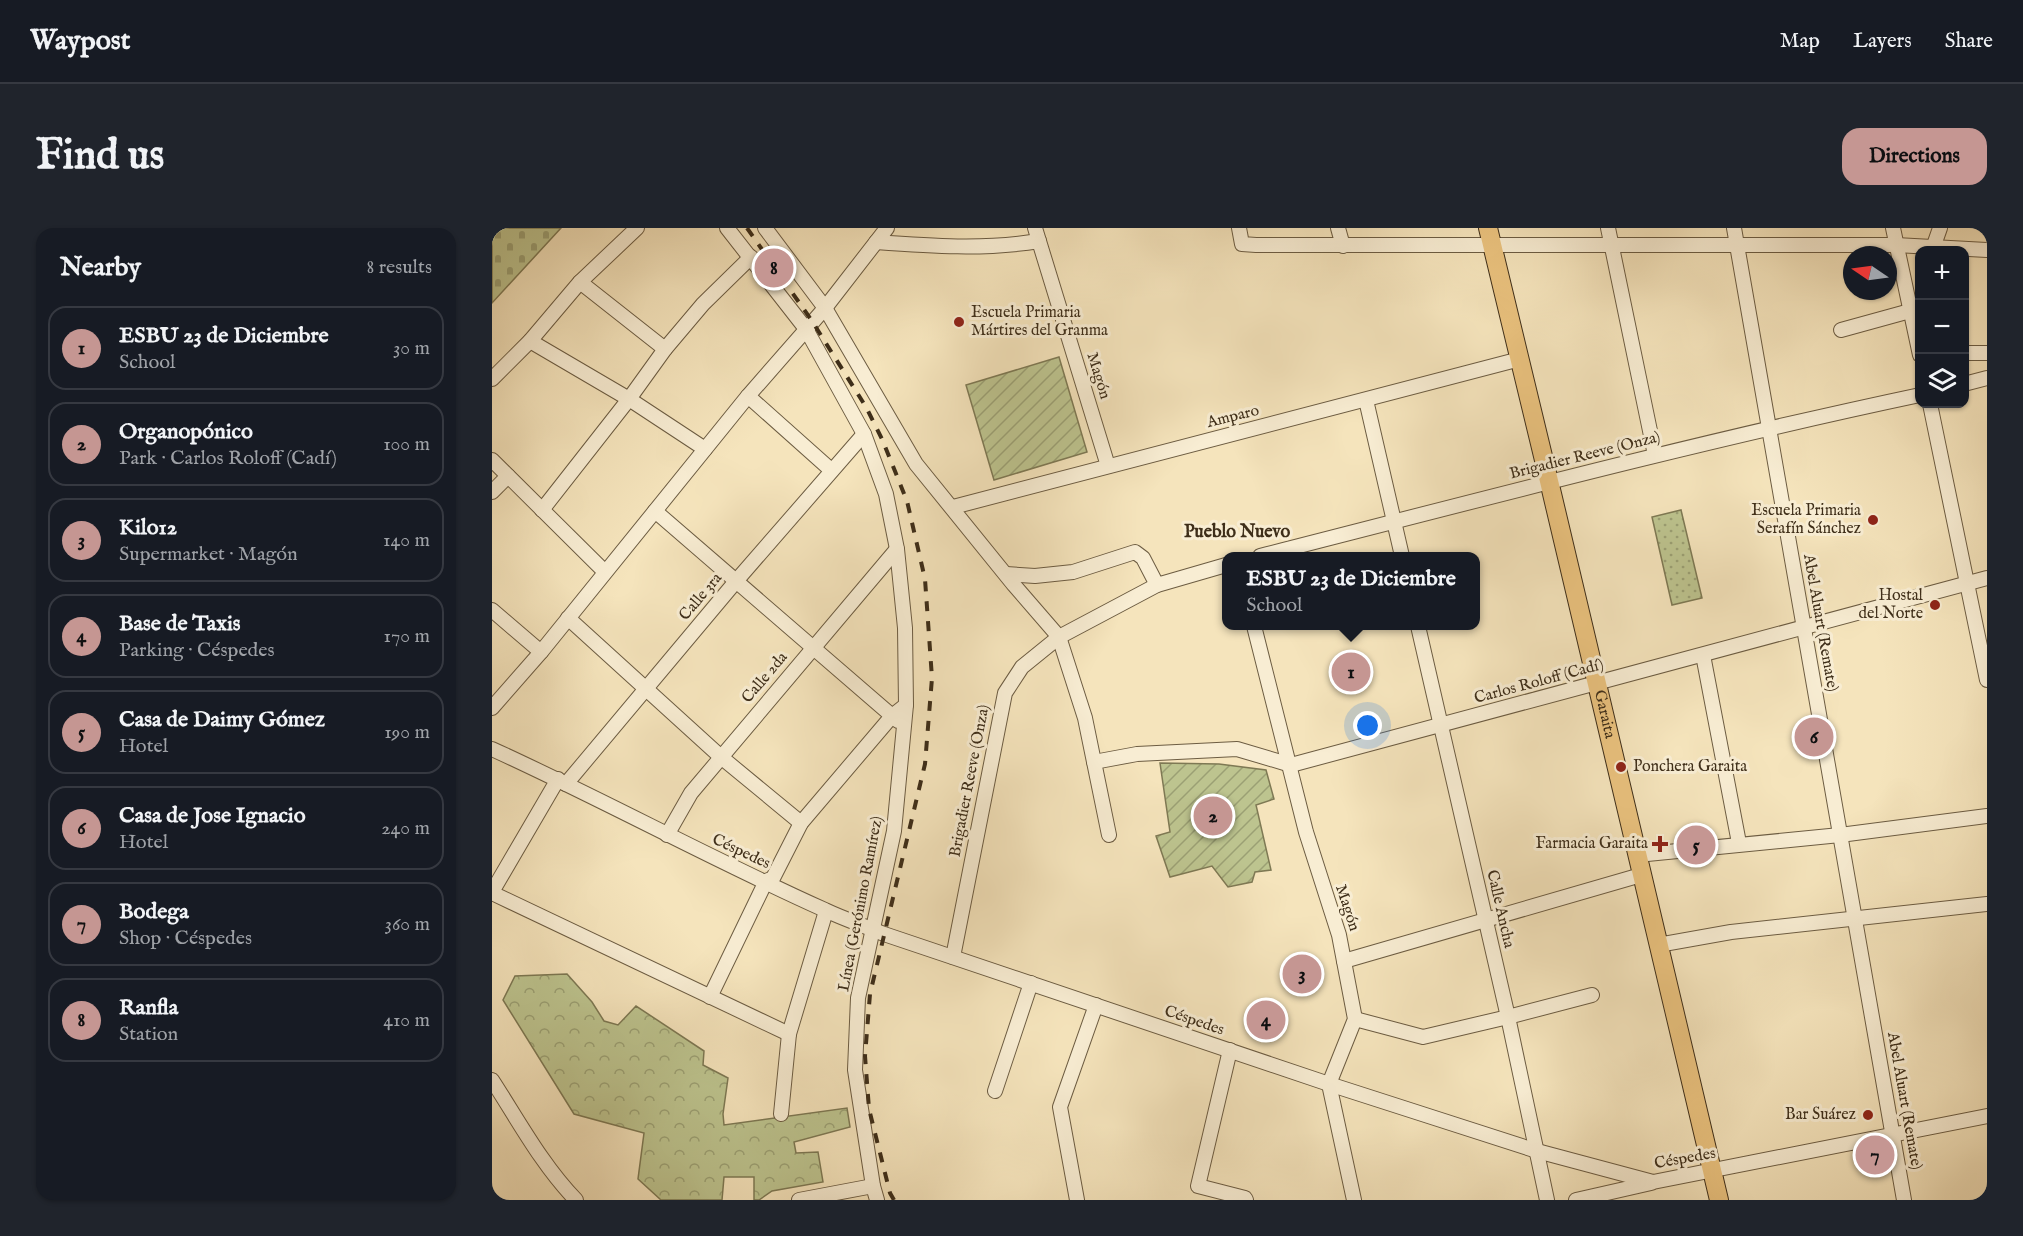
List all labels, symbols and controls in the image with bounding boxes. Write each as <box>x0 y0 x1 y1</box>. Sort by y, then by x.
text: Waypost <box>30 24 130 59</box>
text: Map <box>1780 28 1820 55</box>
text: Layers <box>1853 28 1912 55</box>
text: Share <box>1945 28 1993 55</box>
button: Directions <box>1842 128 1987 185</box>
text: Find us <box>36 130 164 183</box>
pin: 8 <box>754 246 794 291</box>
north arrow <box>1843 246 1897 300</box>
map controls <box>1915 246 1969 408</box>
button: + <box>1915 246 1969 300</box>
text: Nearby <box>60 251 141 284</box>
text: 8 results <box>366 255 432 280</box>
button: − <box>1915 300 1969 354</box>
place label: Escuela Primaria Mártires del Granma <box>971 303 1108 341</box>
marker: Escuela Primaria Mártires del Granma <box>952 315 966 329</box>
text: ESBU 23 de Diciembre <box>119 322 329 350</box>
text: 1 <box>78 336 85 361</box>
text: 30 m <box>393 336 430 361</box>
text: School <box>119 350 175 375</box>
street label: Magón <box>1081 350 1115 402</box>
button: layers <box>1915 354 1969 408</box>
street label: Amparo <box>1204 401 1262 433</box>
text: Organopónico <box>119 418 253 446</box>
street label: Brigadier Reeve (Onza) <box>1508 428 1662 484</box>
text: 2 <box>77 432 86 457</box>
text: 100 m <box>383 432 430 457</box>
text: Park · Carlos Roloff (Cadí) <box>119 446 337 471</box>
place label: Escuela Primaria Serafín Sánchez <box>1751 501 1861 539</box>
marker: Escuela Primaria Serafín Sánchez <box>1866 513 1880 527</box>
text: Kilo12 <box>119 514 177 542</box>
district label: Pueblo Nuevo <box>1184 521 1290 544</box>
text: 3 <box>78 528 85 553</box>
text: 140 m <box>383 528 430 553</box>
text: Supermarket · Magón <box>119 542 298 567</box>
popup <box>1222 552 1480 630</box>
street label: Abel Aluart (Remate) <box>1798 552 1842 693</box>
text: ESBU 23 de Diciembre <box>1246 565 1456 593</box>
street label: Calle 3ra <box>675 569 727 625</box>
place label: Hostal del Norte <box>1859 586 1924 624</box>
text: School <box>1246 593 1303 618</box>
marker: Hostal del Norte <box>1928 598 1942 612</box>
text: Base de Taxis <box>119 610 241 638</box>
text: 4 <box>77 624 86 649</box>
text: 170 m <box>384 624 430 649</box>
text: Parking · Céspedes <box>119 638 274 663</box>
street label: Calle 2da <box>738 648 792 708</box>
pin: 1 <box>1332 650 1370 694</box>
street label: Carlos Roloff (Cadí) <box>1472 655 1606 709</box>
street label: Garaita <box>1589 688 1620 741</box>
street label: Brigadier Reeve (Onza) <box>945 703 995 859</box>
text: Casa de Daimy Gómez <box>119 706 325 734</box>
your location <box>1353 711 1382 740</box>
pin: 6 <box>1794 714 1834 760</box>
text: 5 <box>78 720 85 745</box>
text: 190 m <box>384 720 430 745</box>
text: Hotel <box>119 734 168 759</box>
place label: Ponchera Garaita <box>1633 757 1747 777</box>
marker: Ponchera Garaita <box>1614 760 1628 774</box>
pin: 2 <box>1194 794 1232 838</box>
text: Casa de Jose Ignacio <box>119 802 305 830</box>
street label: Línea (Gerónimo Ramírez) <box>834 815 888 993</box>
text: 6 <box>77 816 86 841</box>
text: 240 m <box>381 816 430 841</box>
pin: 5 <box>1676 822 1716 868</box>
text: Hotel <box>119 830 168 855</box>
street label: Céspedes <box>709 830 774 874</box>
place label: Farmacia Garaita <box>1535 834 1648 854</box>
marker: Farmacia Garaita <box>1653 837 1667 851</box>
street label: Calle Ancha <box>1481 868 1519 950</box>
street label: Magón <box>1330 882 1364 934</box>
text: Bodega <box>119 898 189 926</box>
text: 7 <box>77 912 86 937</box>
text: 360 m <box>384 912 430 937</box>
text: Shop · Céspedes <box>119 926 252 951</box>
pin: 3 <box>1282 952 1322 996</box>
text: Ranfla <box>119 994 178 1022</box>
pin: 4 <box>1246 998 1286 1042</box>
street label: Céspedes <box>1161 1001 1227 1041</box>
text: 8 <box>78 1008 85 1033</box>
text: 410 m <box>383 1008 430 1033</box>
text: Station <box>119 1022 178 1047</box>
street label: Abel Aluart (Remate) <box>1882 1030 1926 1171</box>
place label: Bar Suárez <box>1785 1105 1856 1125</box>
marker: Bar Suárez <box>1861 1108 1875 1122</box>
pin: 7 <box>1856 1132 1894 1178</box>
street label: Céspedes <box>1653 1144 1718 1174</box>

